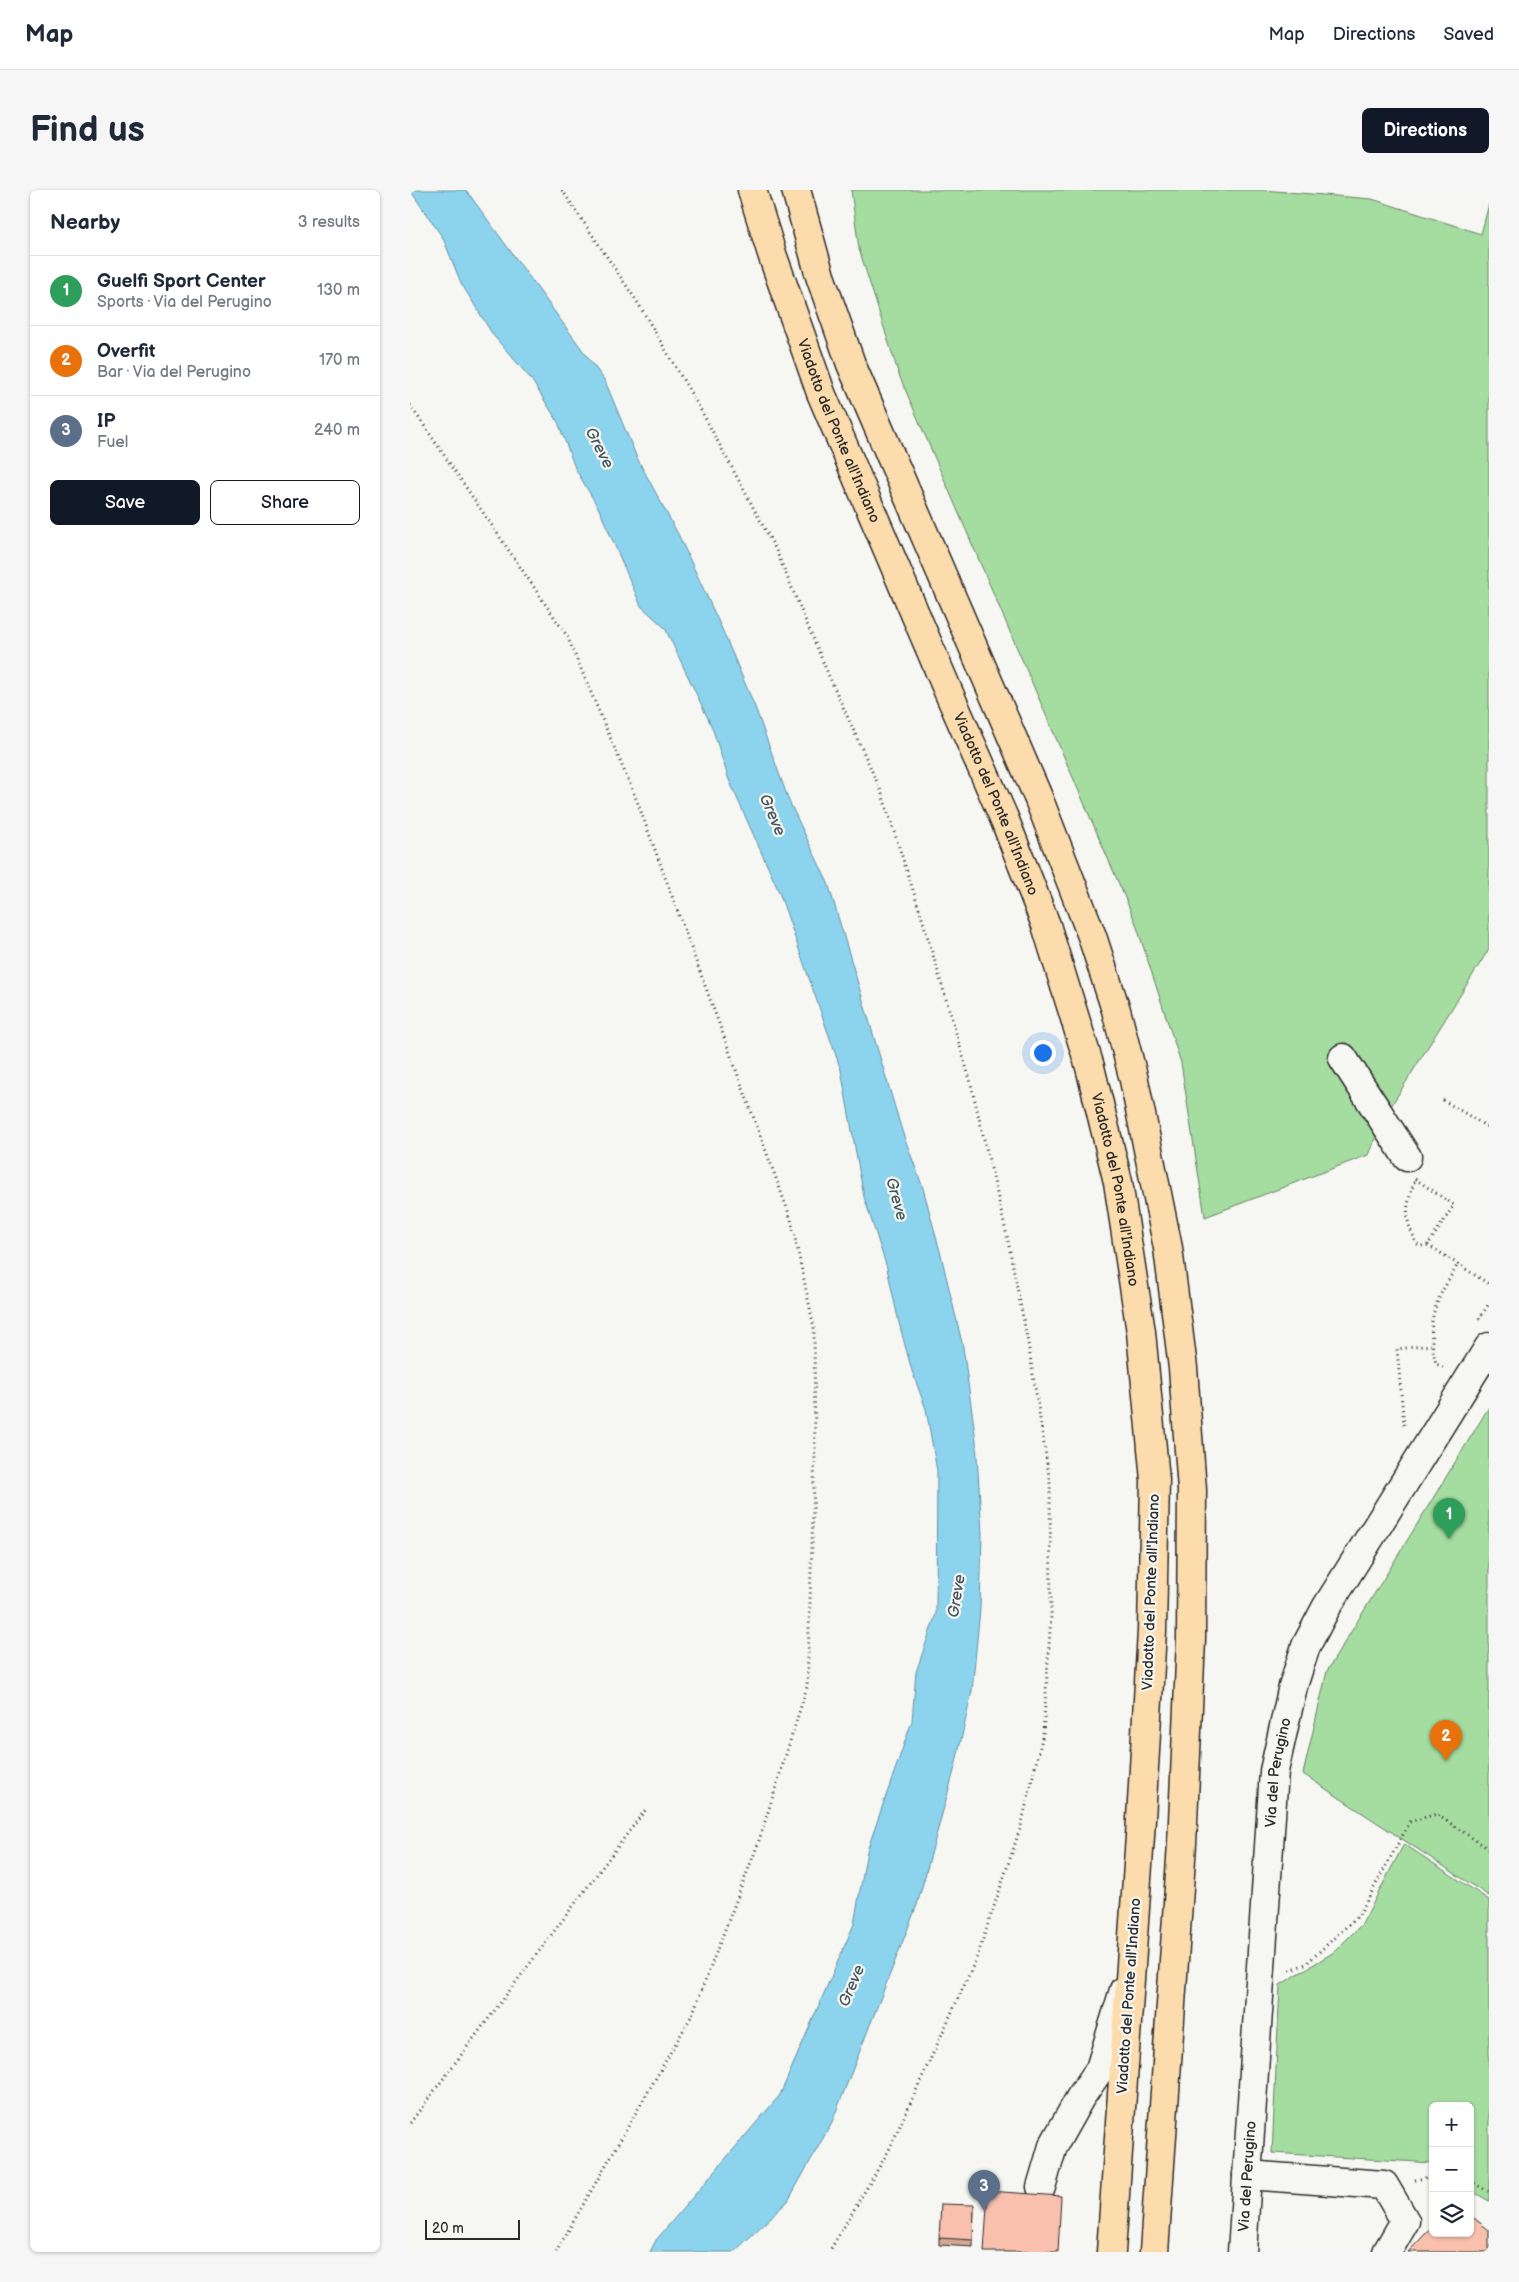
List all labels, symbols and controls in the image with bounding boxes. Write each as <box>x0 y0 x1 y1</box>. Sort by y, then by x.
text: Map <box>25 20 73 49</box>
text: Map <box>1269 24 1305 45</box>
text: Directions <box>1333 24 1415 45</box>
text: Saved <box>1443 24 1494 45</box>
button: Directions <box>1362 108 1489 153</box>
text: Find us <box>30 109 145 152</box>
text: Nearby <box>50 210 120 235</box>
text: 3 results <box>298 213 360 232</box>
text: Guelfi Sport Center <box>97 270 266 293</box>
text: 1 <box>63 281 69 300</box>
text: 130 m <box>317 281 360 300</box>
text: Sports · Via del Perugino <box>97 293 272 312</box>
street label: Viadotto del Ponte all'Indiano <box>793 336 885 526</box>
text: Overfit <box>97 340 155 363</box>
text: 2 <box>61 351 71 370</box>
text: 170 m <box>319 351 360 370</box>
text: Bar · Via del Perugino <box>97 363 251 382</box>
text: IP <box>97 410 115 433</box>
text: 3 <box>61 421 71 440</box>
text: 240 m <box>314 421 360 440</box>
water label: Greve <box>581 424 617 472</box>
text: Fuel <box>97 433 128 452</box>
button: Save <box>50 480 200 525</box>
button: Share <box>210 480 360 525</box>
street label: Viadotto del Ponte all'Indiano <box>949 709 1043 898</box>
water label: Greve <box>755 791 789 839</box>
your location <box>1030 1040 1056 1066</box>
street label: Viadotto del Ponte all'Indiano <box>1087 1091 1143 1288</box>
water label: Greve <box>881 1176 911 1222</box>
street label: Viadotto del Ponte all'Indiano <box>1138 1493 1164 1691</box>
pin: 1 <box>1433 1498 1465 1539</box>
water label: Greve <box>944 1573 970 1619</box>
street label: Via del Perugino <box>1261 1716 1295 1828</box>
pin: 2 <box>1430 1720 1462 1761</box>
street label: Viadotto del Ponte all'Indiano <box>1113 1897 1145 2095</box>
water label: Greve <box>835 1962 869 2010</box>
map controls <box>1429 2102 1474 2237</box>
button: + <box>1429 2102 1474 2147</box>
street label: Via del Perugino <box>1234 2120 1260 2232</box>
button: − <box>1429 2147 1474 2192</box>
pin: 3 <box>968 2170 1000 2211</box>
button: layers <box>1429 2192 1474 2237</box>
scale bar <box>425 2217 520 2240</box>
text: 20 m <box>432 2220 464 2237</box>

